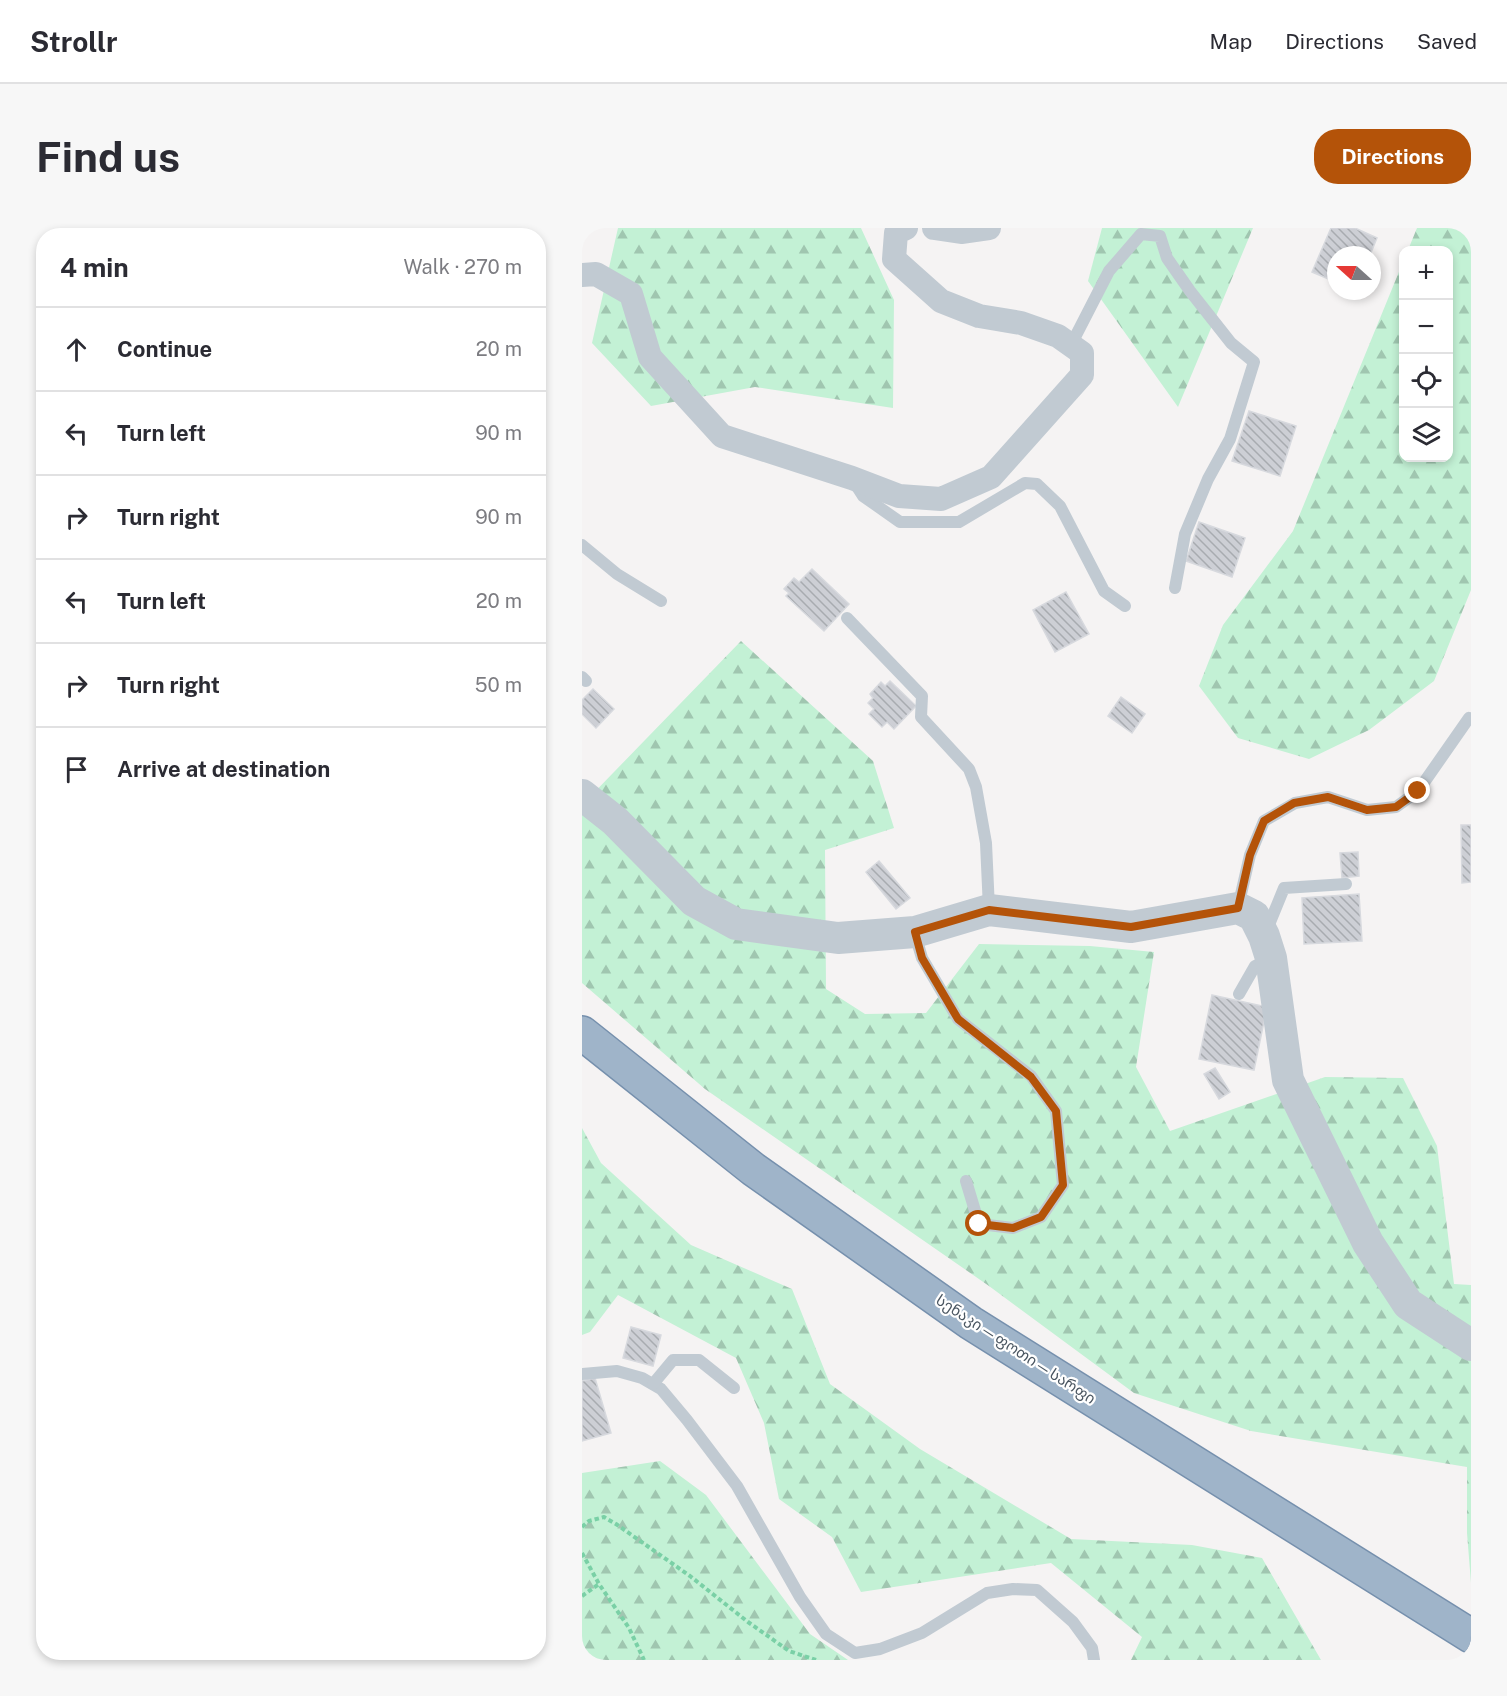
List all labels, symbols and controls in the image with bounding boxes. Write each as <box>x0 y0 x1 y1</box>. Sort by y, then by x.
text: Strollr <box>30 25 118 58</box>
text: Map <box>1210 29 1252 54</box>
text: Directions <box>1285 29 1384 54</box>
text: Saved <box>1417 29 1477 54</box>
button: Directions <box>1314 129 1471 184</box>
text: Find us <box>36 132 180 181</box>
north arrow <box>1327 246 1381 300</box>
map controls <box>1399 246 1453 462</box>
button: + <box>1399 246 1453 300</box>
text: 4 min <box>60 252 129 283</box>
text: Walk · 270 m <box>403 255 522 279</box>
button: − <box>1399 300 1453 354</box>
icon: ahead <box>60 333 93 366</box>
text: Continue <box>117 336 212 362</box>
text: 20 m <box>476 337 522 361</box>
button: locate <box>1399 354 1453 408</box>
button: layers <box>1399 408 1453 462</box>
icon: left <box>60 417 93 450</box>
text: Turn left <box>117 420 206 446</box>
text: 90 m <box>475 421 522 445</box>
icon: right <box>60 501 93 534</box>
text: Turn right <box>117 504 220 530</box>
text: 90 m <box>475 505 522 529</box>
icon: left <box>60 585 93 618</box>
text: Turn left <box>117 588 206 614</box>
text: 20 m <box>476 589 522 613</box>
icon: right <box>60 669 93 702</box>
text: Turn right <box>117 672 220 698</box>
text: 50 m <box>475 673 522 697</box>
icon: arrive <box>60 753 93 786</box>
text: Arrive at destination <box>117 756 330 782</box>
route end <box>1404 777 1430 803</box>
route start <box>965 1210 991 1236</box>
street label: სენაკი — ფოთი — სარფი <box>933 1291 1099 1408</box>

